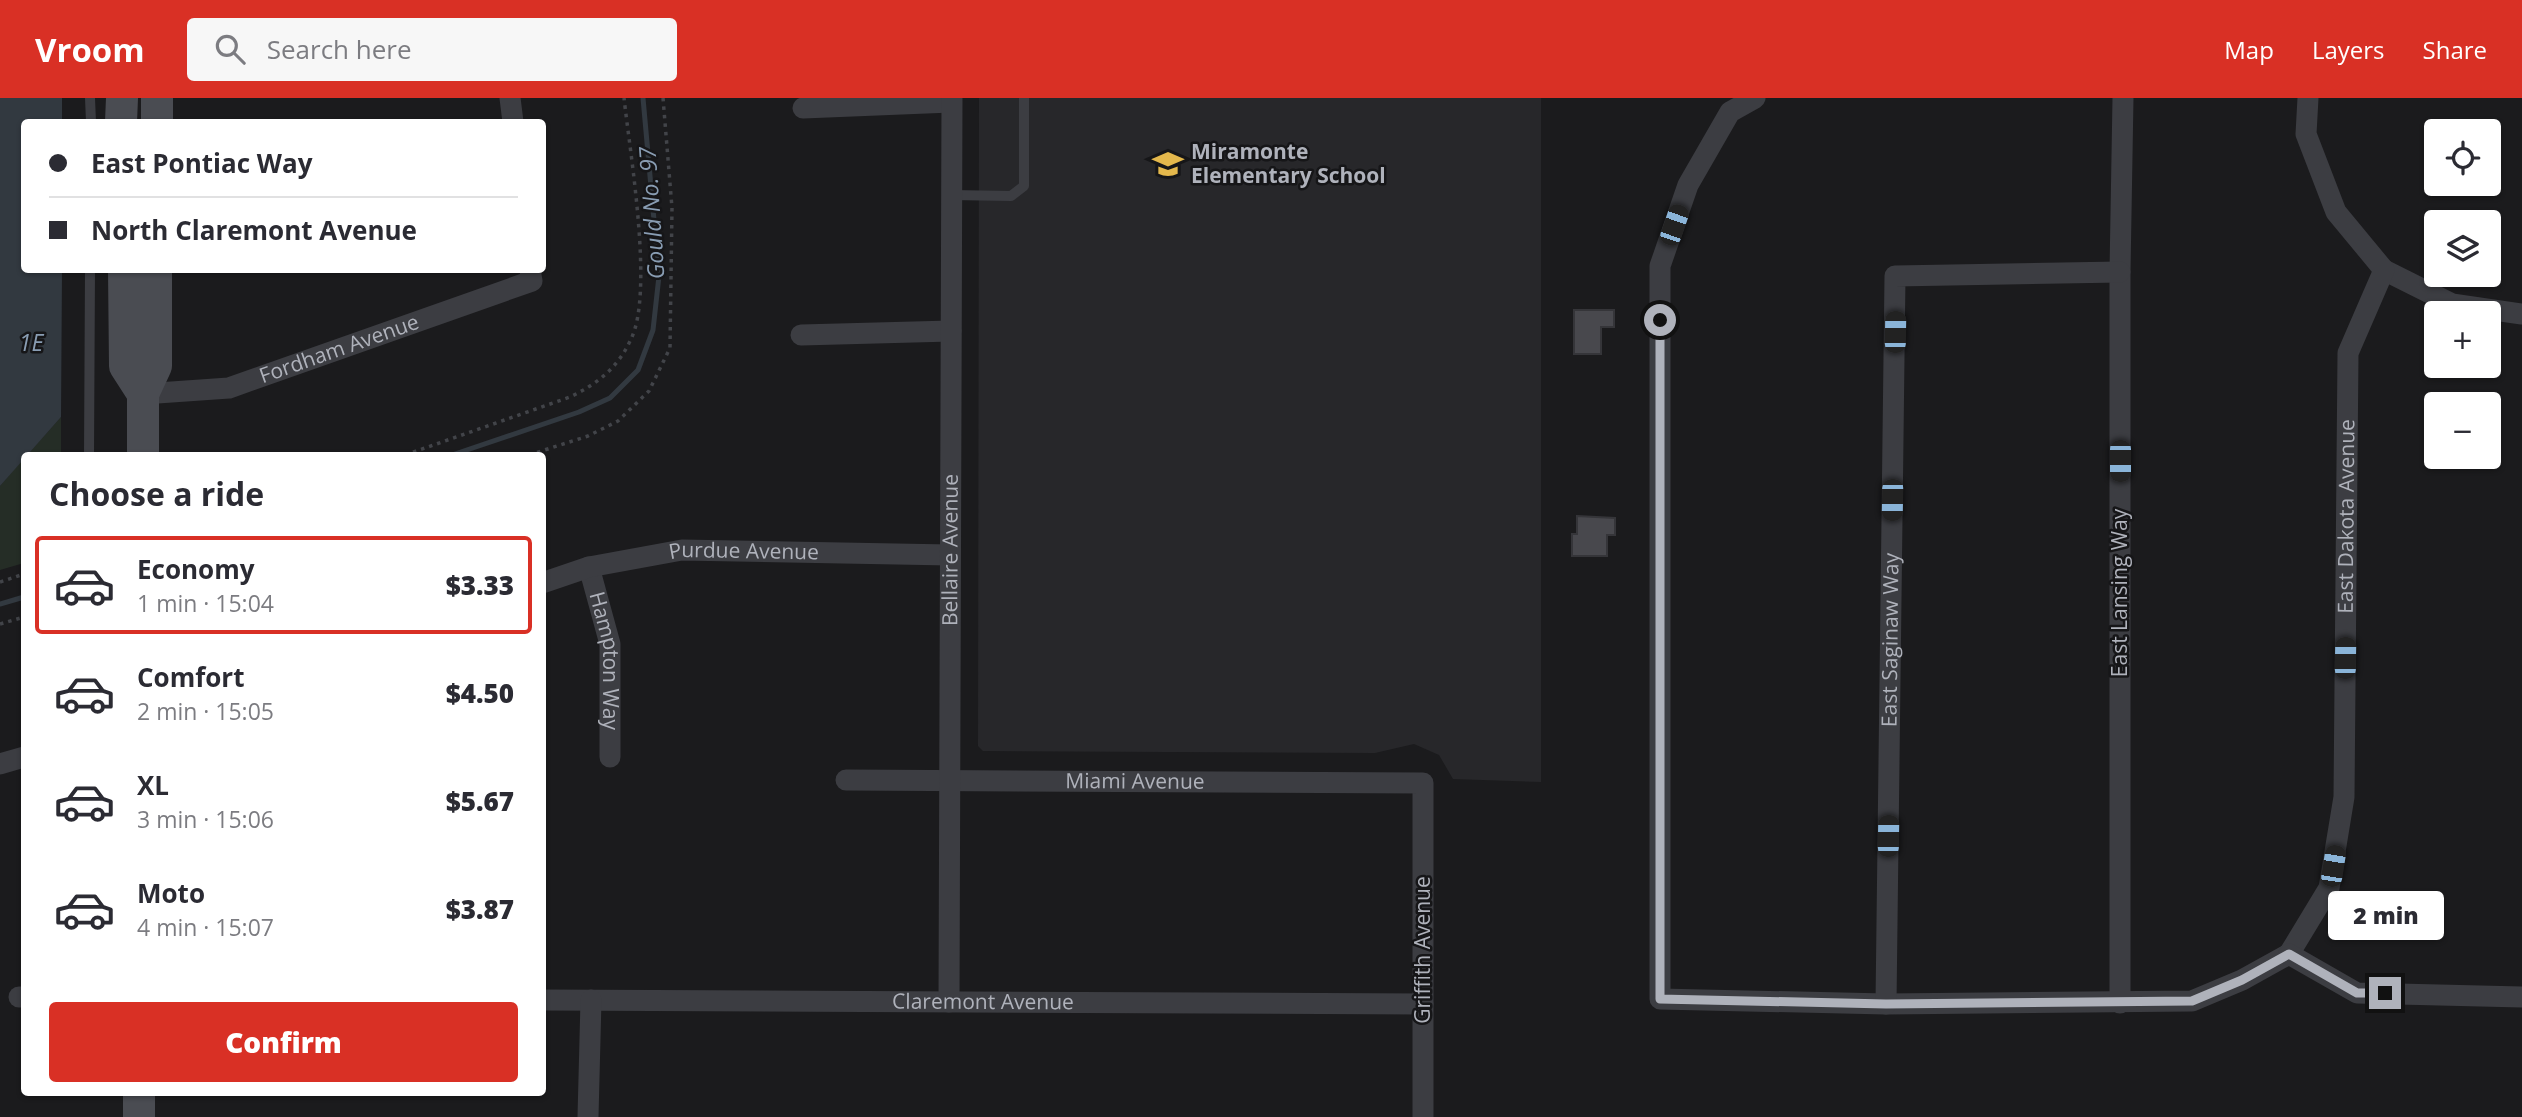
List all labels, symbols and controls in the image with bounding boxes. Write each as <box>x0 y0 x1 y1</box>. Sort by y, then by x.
search box <box>187 18 677 81</box>
text: Vroom <box>35 27 145 72</box>
icon: search <box>211 30 249 68</box>
text: Search here <box>267 31 412 67</box>
text: Map <box>2224 33 2274 66</box>
text: Layers <box>2312 33 2385 66</box>
text: Share <box>2423 33 2487 66</box>
map controls <box>2424 119 2501 469</box>
button: locate <box>2424 119 2501 196</box>
place label: Miramonte Elementary School <box>1191 137 1386 189</box>
text: East Pontiac Way <box>91 145 312 181</box>
water label: Gould No. 97 <box>630 145 672 281</box>
school or university icon: Miramonte Elementary School <box>1151 147 1185 181</box>
car <box>1658 202 1691 248</box>
button: layers <box>2424 210 2501 287</box>
text: North Claremont Avenue <box>91 212 417 248</box>
button: + <box>2424 301 2501 378</box>
route start <box>1644 304 1676 336</box>
street label: Fordham Avenue <box>255 307 422 389</box>
car <box>1885 311 1906 353</box>
water label: 1E <box>19 326 44 358</box>
button: − <box>2424 392 2501 469</box>
street label: East Dakota Avenue <box>2331 419 2360 614</box>
car <box>2110 440 2131 482</box>
text: Choose a ride <box>49 472 264 515</box>
street label: Bellaire Avenue <box>935 474 964 626</box>
car <box>1882 479 1903 521</box>
street label: East Lansing Way <box>2105 508 2133 677</box>
street label: Purdue Avenue <box>666 535 819 566</box>
text: Economy <box>137 551 255 587</box>
street label: East Saginaw Way <box>1874 552 1905 727</box>
icon: car <box>53 554 116 617</box>
text: $3.33 <box>446 567 514 603</box>
text: 1 min · 15:04 <box>137 587 274 619</box>
street label: Hampton Way <box>583 588 626 730</box>
car <box>2335 637 2356 679</box>
text: Comfort <box>137 659 244 695</box>
icon: car <box>53 662 116 725</box>
text: $4.50 <box>446 675 514 711</box>
text: 2 min · 15:05 <box>137 695 274 727</box>
street label: Miami Avenue <box>1065 766 1205 795</box>
text: XL <box>137 767 169 803</box>
icon: car <box>53 770 116 833</box>
text: $5.67 <box>446 783 514 819</box>
text: 3 min · 15:06 <box>137 803 274 835</box>
car <box>1878 815 1899 857</box>
car <box>2320 844 2347 888</box>
text: Moto <box>137 875 205 911</box>
street label: Griffith Avenue <box>1408 876 1436 1024</box>
icon: car <box>53 878 116 941</box>
text: $3.87 <box>446 891 514 927</box>
callout: 2 min <box>2327 892 2443 940</box>
text: 2 min <box>2353 899 2419 931</box>
text: 4 min · 15:07 <box>137 911 274 943</box>
route end <box>2369 977 2401 1009</box>
street label: Claremont Avenue <box>892 987 1074 1015</box>
button: Confirm <box>49 1002 518 1082</box>

